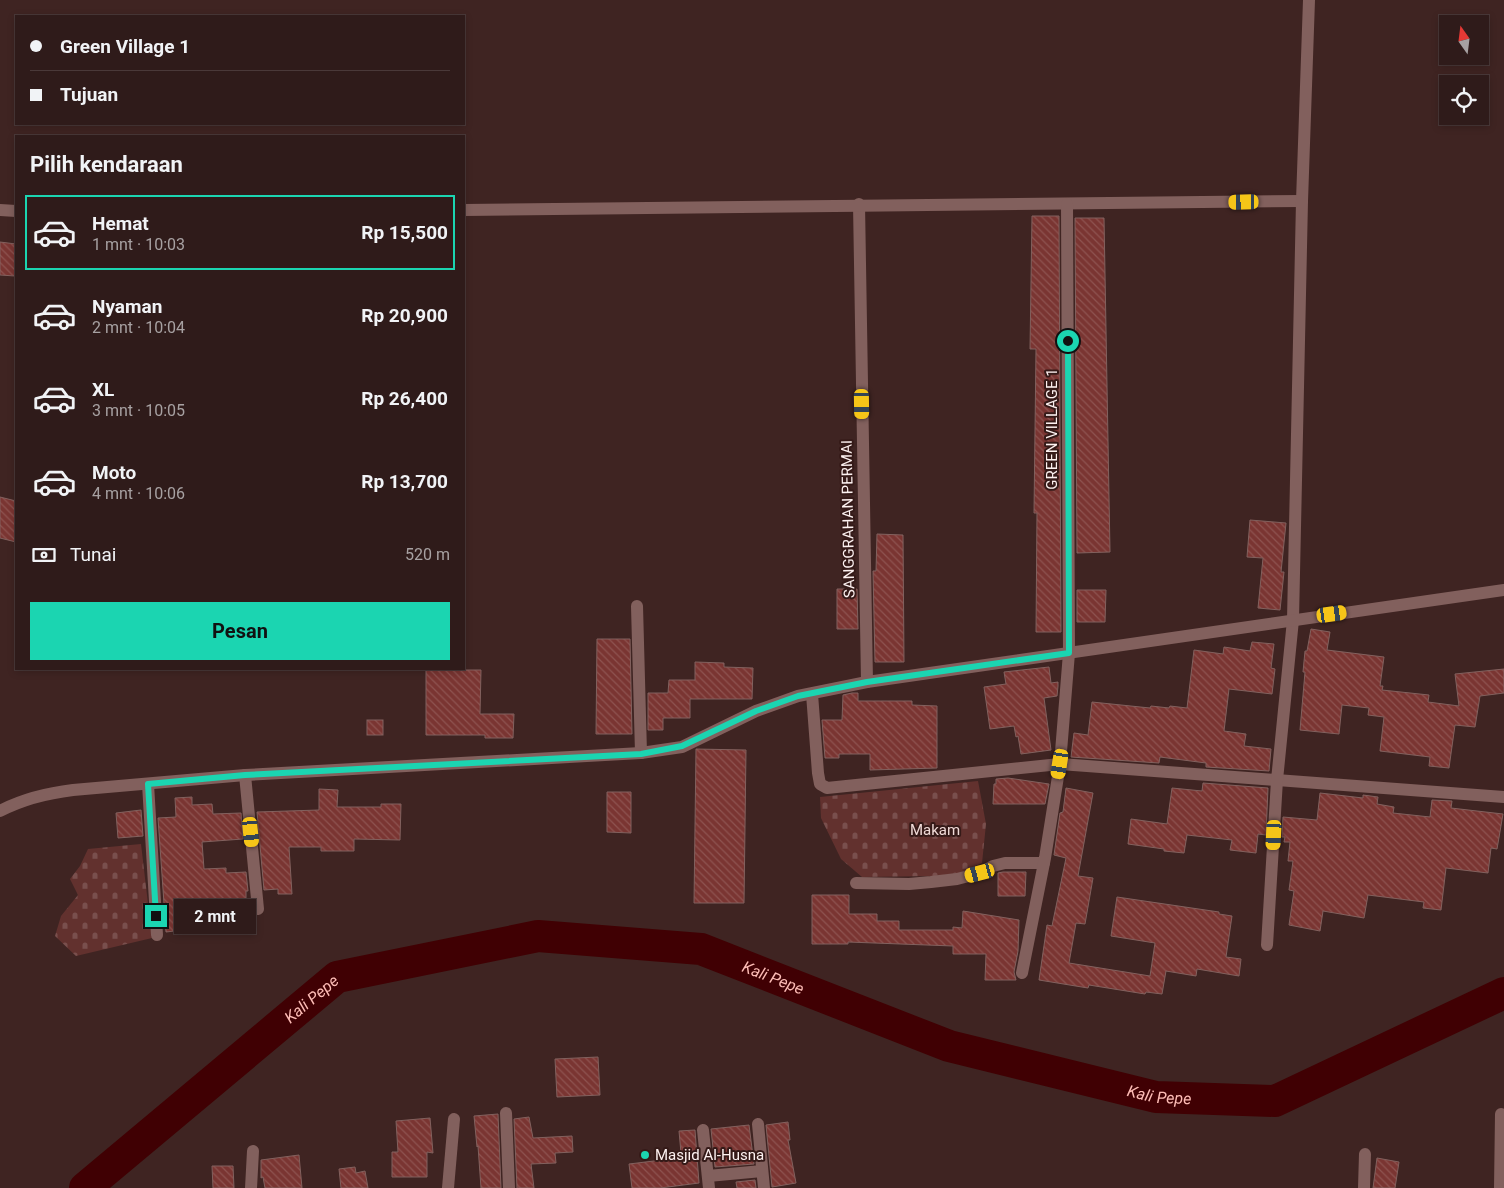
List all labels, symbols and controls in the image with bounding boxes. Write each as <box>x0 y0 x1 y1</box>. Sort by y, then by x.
north arrow <box>1439 15 1489 65</box>
map controls <box>1439 15 1489 125</box>
text: Green Village 1 <box>60 35 190 58</box>
button: locate <box>1439 75 1489 125</box>
text: Tujuan <box>60 83 118 106</box>
text: Pilih kendaraan <box>30 152 183 177</box>
car <box>1228 194 1259 210</box>
icon: car <box>32 210 77 255</box>
text: Hemat <box>92 212 149 235</box>
text: Rp 15,500 <box>361 221 448 244</box>
text: 1 mnt · 10:03 <box>92 235 185 254</box>
icon: car <box>32 293 77 338</box>
text: Nyaman <box>92 295 162 318</box>
text: Rp 20,900 <box>361 304 448 327</box>
text: 2 mnt · 10:04 <box>92 318 185 337</box>
route start <box>1057 330 1079 352</box>
street label: GREEN VILLAGE 1 <box>1043 368 1061 490</box>
icon: car <box>32 376 77 421</box>
text: XL <box>92 378 114 401</box>
text: Rp 26,400 <box>361 387 448 410</box>
car <box>854 389 869 419</box>
text: 3 mnt · 10:05 <box>92 401 185 420</box>
street label: SANGGRAHAN PERMAI <box>838 440 858 598</box>
icon: car <box>32 459 77 504</box>
text: Moto <box>92 461 136 484</box>
text: Rp 13,700 <box>361 470 448 493</box>
text: 4 mnt · 10:06 <box>92 484 185 503</box>
icon: cash <box>30 541 58 569</box>
text: Tunai <box>70 543 116 566</box>
text: 520 m <box>405 545 450 564</box>
button: Pesan <box>30 602 450 660</box>
car <box>1316 604 1347 624</box>
car <box>1050 748 1069 780</box>
car <box>241 816 260 848</box>
car <box>1265 820 1282 850</box>
park label: Makam <box>910 821 960 839</box>
car <box>963 862 996 884</box>
callout: 2 mnt <box>174 898 256 934</box>
route end <box>145 905 167 927</box>
text: 2 mnt <box>194 907 236 926</box>
water label: Kali Pepe <box>740 957 807 998</box>
water label: Kali Pepe <box>281 971 342 1027</box>
water label: Kali Pepe <box>1125 1081 1192 1108</box>
place label: Masjid Al-Husna <box>655 1146 764 1164</box>
marker: Masjid Al-Husna <box>639 1149 651 1161</box>

